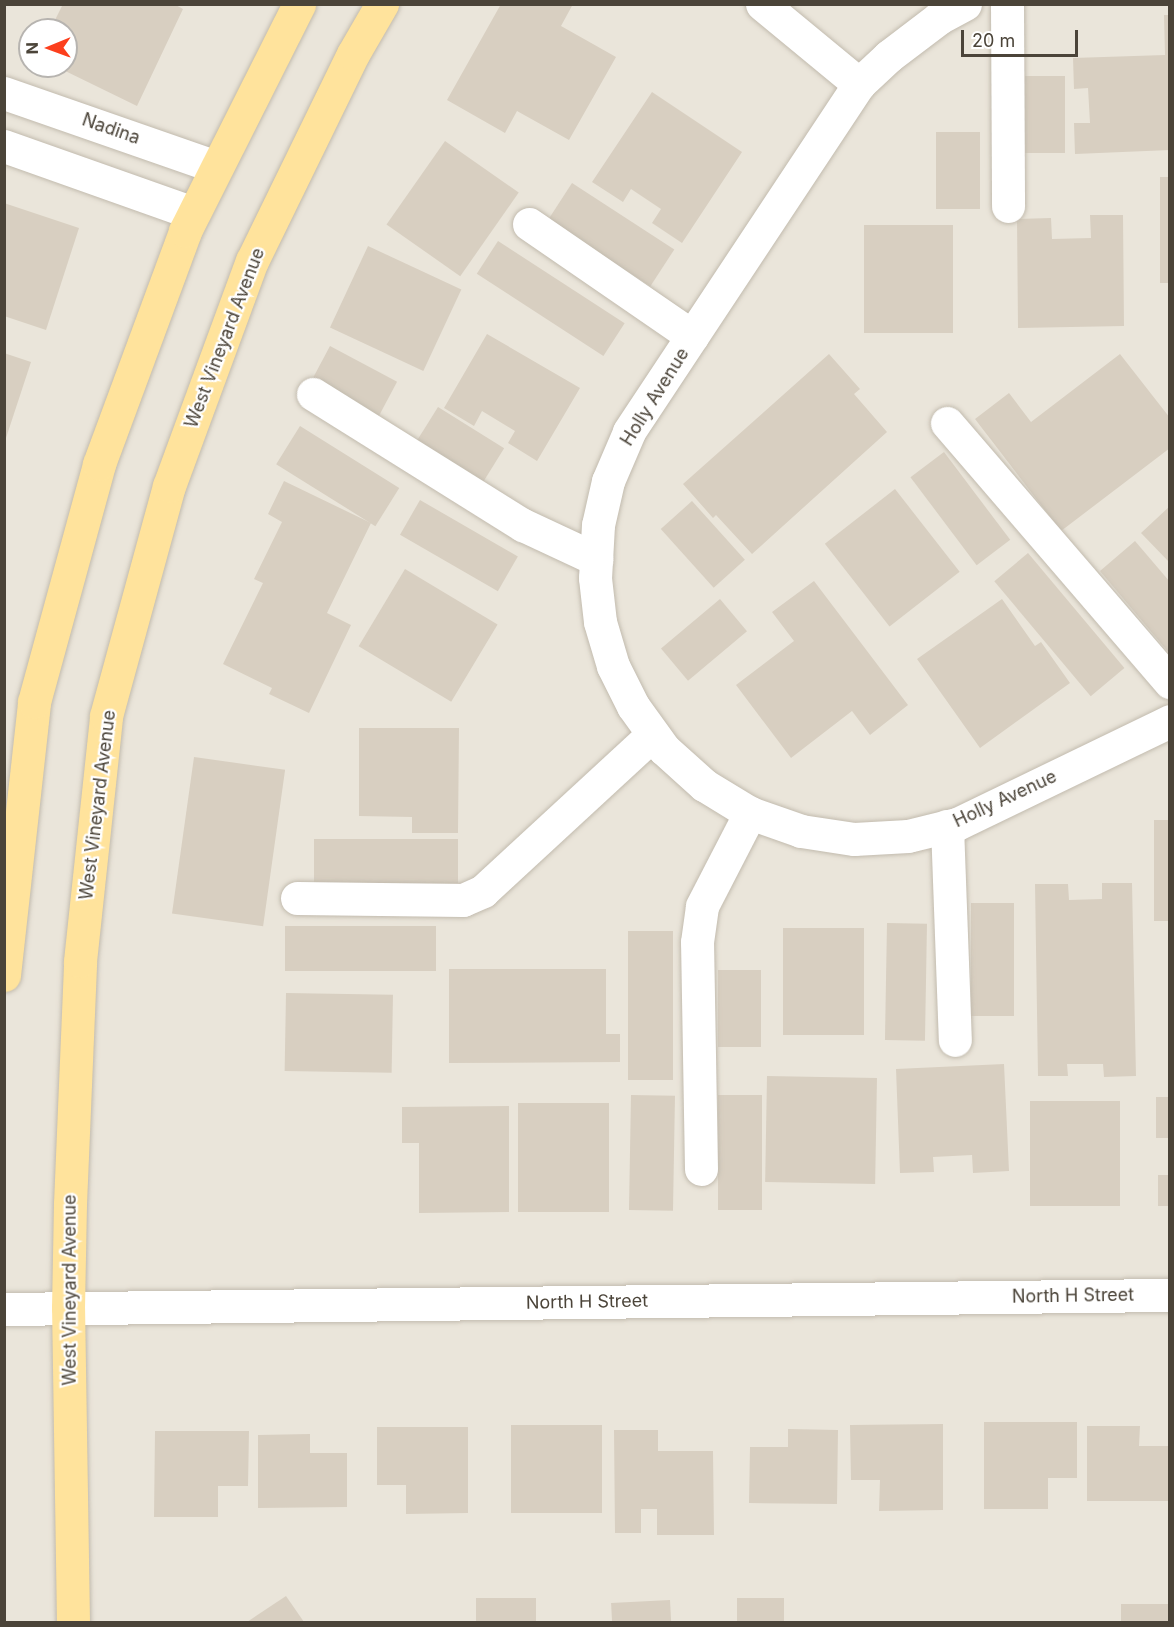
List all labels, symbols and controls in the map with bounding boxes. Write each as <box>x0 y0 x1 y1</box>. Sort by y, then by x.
north arrow <box>18 18 78 78</box>
scale bar <box>964 18 1081 56</box>
text: 20 m <box>972 30 1015 51</box>
text: N <box>22 42 42 55</box>
street label: Nadina <box>79 109 143 149</box>
street label: West Vineyard Avenue <box>181 245 269 431</box>
street label: Holly Avenue <box>616 344 694 450</box>
street label: West Vineyard Avenue <box>76 709 120 901</box>
street label: Holly Avenue <box>950 766 1060 832</box>
street label: West Vineyard Avenue <box>59 1194 81 1386</box>
street label: North H Street <box>1012 1284 1134 1308</box>
street label: North H Street <box>526 1290 648 1314</box>

